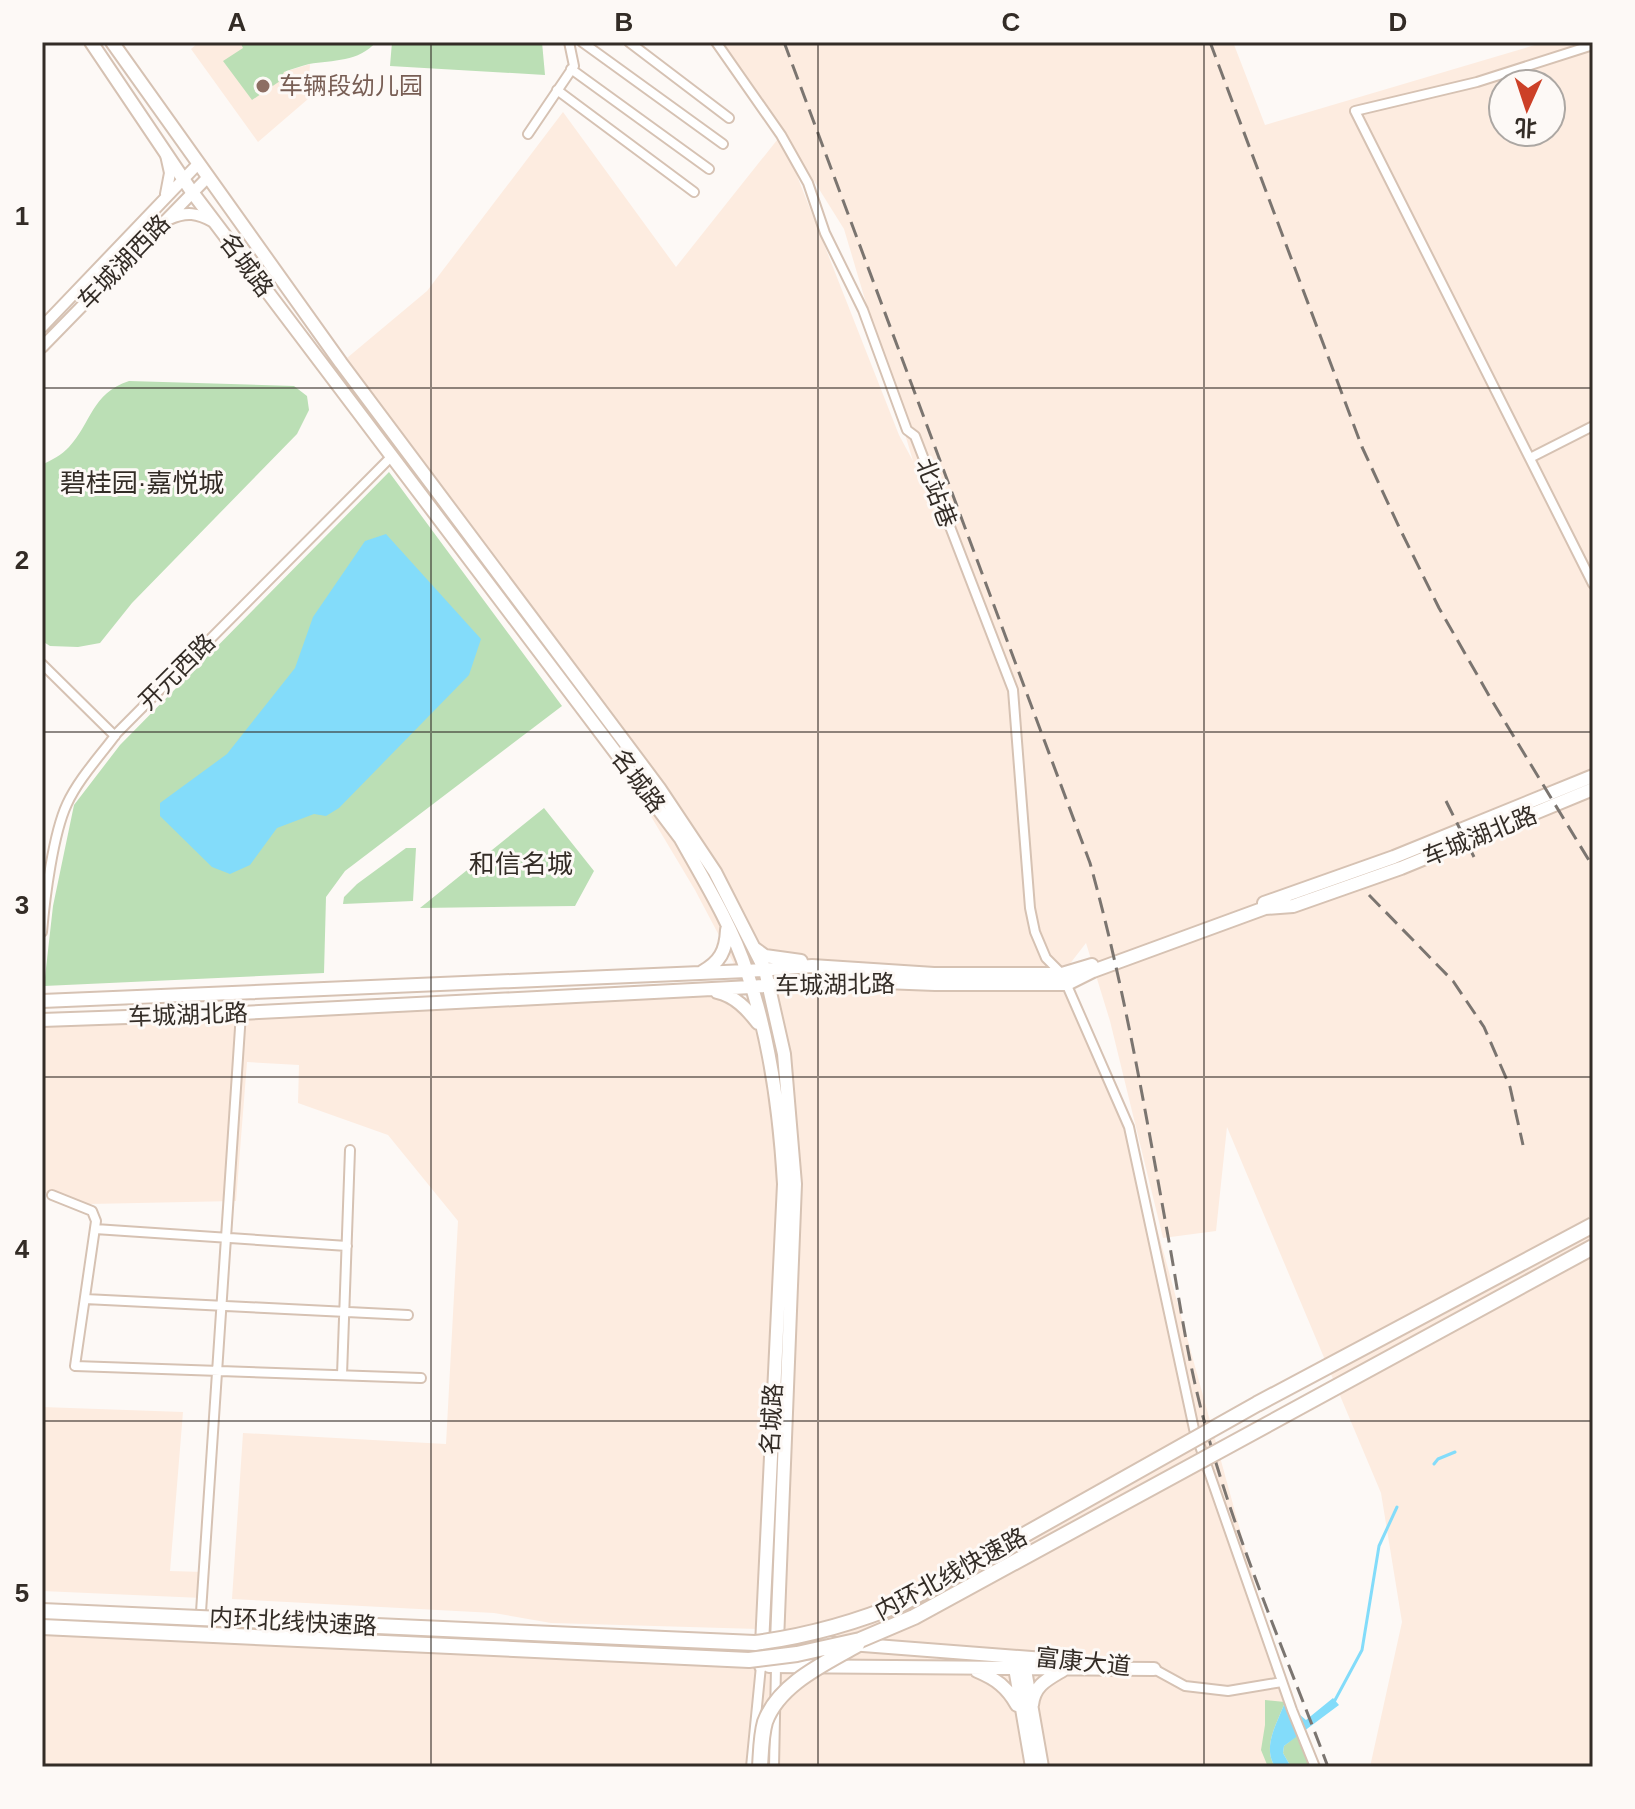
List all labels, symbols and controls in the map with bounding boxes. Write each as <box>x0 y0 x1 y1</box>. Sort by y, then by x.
text: A <box>228 7 247 37</box>
text: B <box>615 7 633 37</box>
text: C <box>1002 7 1021 37</box>
text: D <box>1389 7 1407 37</box>
north arrow <box>1487 68 1567 148</box>
place label: 车辆段幼儿园 <box>279 72 423 99</box>
marker: 车辆段幼儿园 <box>254 77 272 95</box>
text: 北 <box>1514 114 1538 141</box>
text: 1 <box>15 201 29 231</box>
street label: 车城湖西路 <box>72 209 175 314</box>
street label: 名城路 <box>214 228 279 302</box>
street label: 北站巷 <box>911 454 962 531</box>
district label: 碧桂园·嘉悦城 <box>60 468 224 498</box>
text: 2 <box>15 545 29 575</box>
street label: 开元西路 <box>133 628 220 715</box>
street label: 名城路 <box>606 744 671 818</box>
street label: 车城湖北路 <box>1419 801 1541 871</box>
district label: 和信名城 <box>469 849 573 879</box>
text: 3 <box>15 890 29 920</box>
street label: 车城湖北路 <box>775 970 895 999</box>
street label: 车城湖北路 <box>128 999 248 1030</box>
text: 4 <box>15 1234 30 1264</box>
street label: 名城路 <box>756 1382 787 1456</box>
street label: 内环北线快速路 <box>870 1522 1031 1625</box>
text: 5 <box>15 1578 29 1608</box>
street label: 内环北线快速路 <box>208 1604 378 1639</box>
street label: 富康大道 <box>1034 1643 1132 1680</box>

